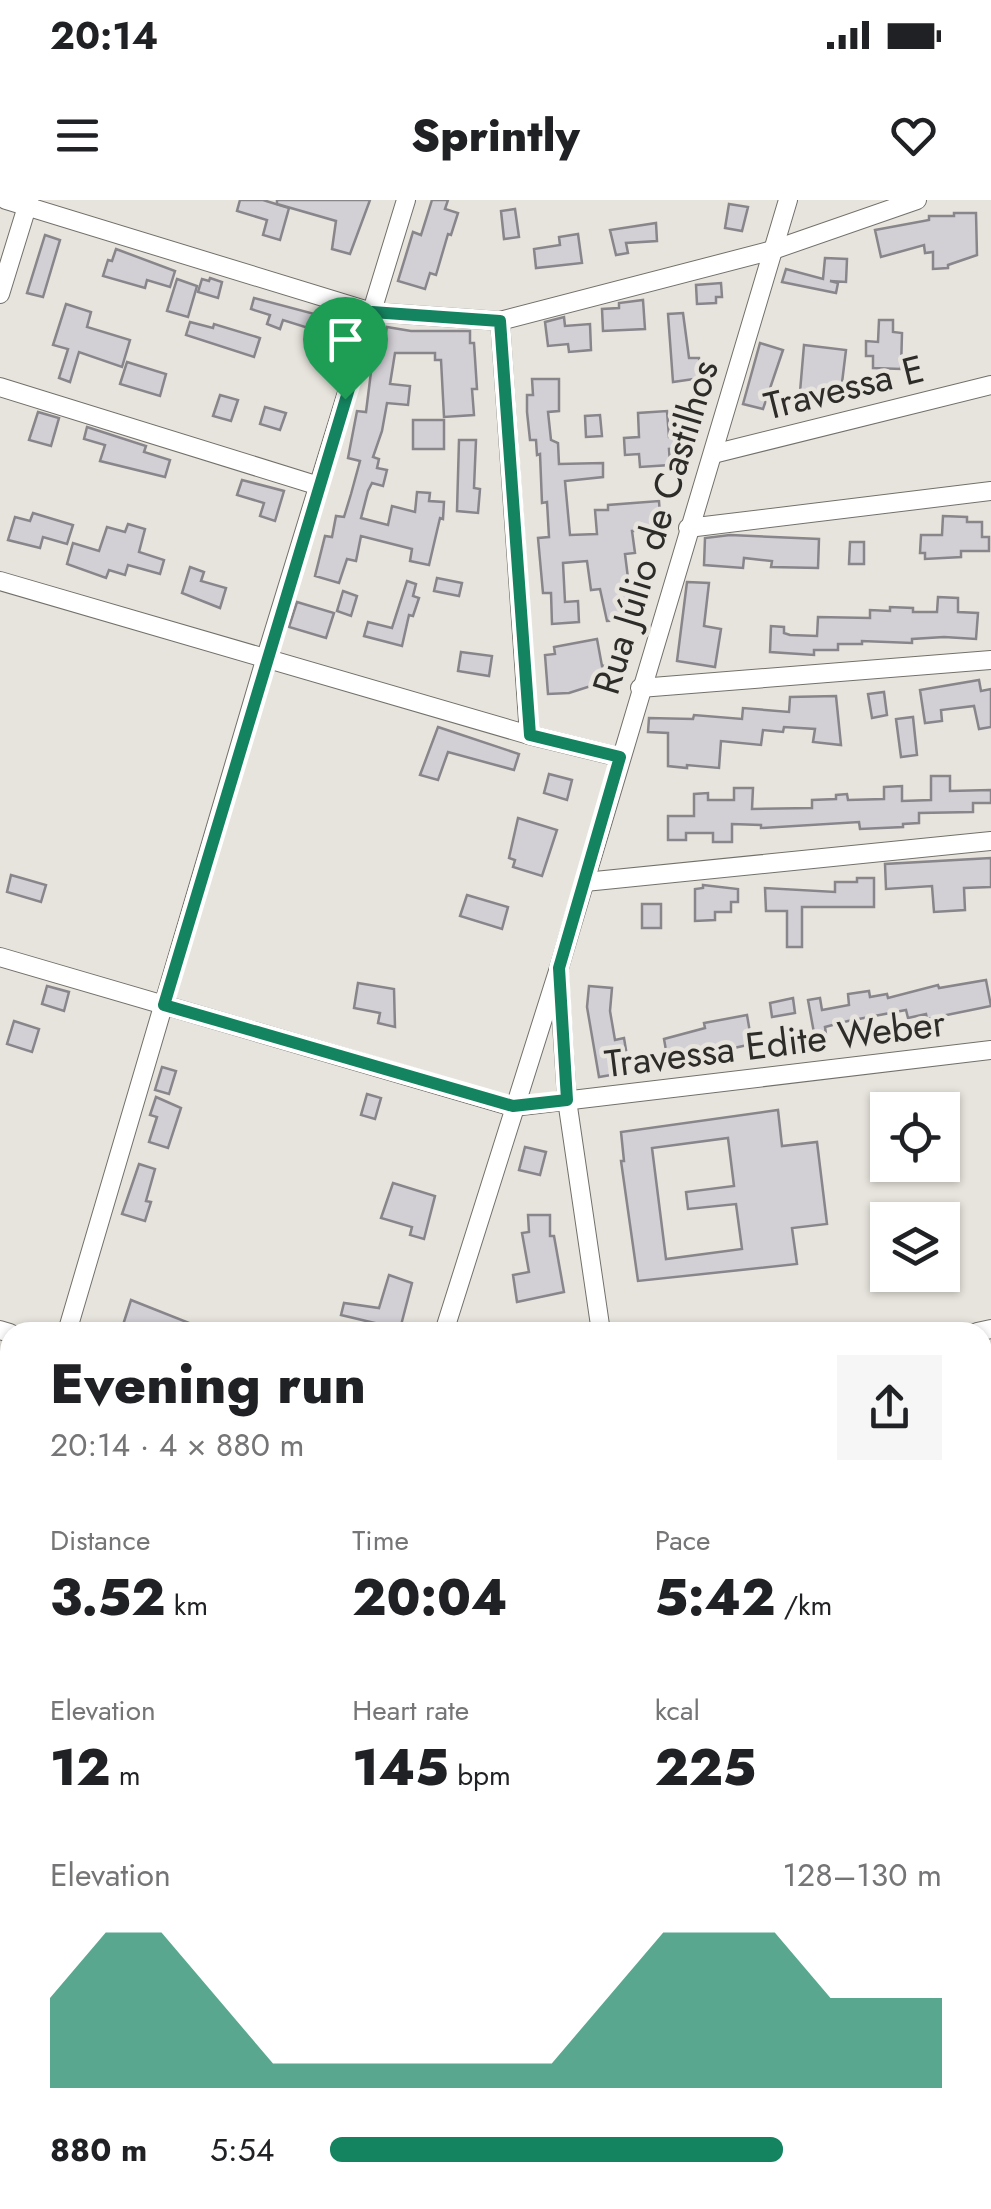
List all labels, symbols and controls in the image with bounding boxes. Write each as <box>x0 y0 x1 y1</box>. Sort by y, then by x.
text: 20:14 <box>50 8 158 63</box>
text: Sprintly <box>411 103 580 168</box>
icon: menu <box>50 108 105 163</box>
icon: heart <box>886 108 941 163</box>
pin <box>303 297 388 400</box>
icon: arrive <box>318 312 373 367</box>
street label: Travessa E <box>758 341 930 433</box>
street label: Rua Júlio de Castilhos <box>578 353 732 701</box>
street label: Travessa Edite Weber <box>602 995 948 1091</box>
map controls <box>870 1092 960 1292</box>
button: locate <box>870 1092 960 1182</box>
button: layers <box>870 1202 960 1292</box>
text: Evening run <box>50 1344 366 1424</box>
button: share <box>837 1355 942 1460</box>
text: 20:14 · 4 × 880 m <box>50 1422 305 1468</box>
text: Distance <box>50 1520 150 1561</box>
text: Time <box>352 1520 409 1561</box>
text: Pace <box>655 1520 710 1561</box>
text: 3.52 <box>50 1561 165 1634</box>
text: 20:04 <box>352 1561 508 1634</box>
text: 5:42 <box>655 1561 775 1634</box>
text: km <box>165 1585 208 1626</box>
text: /km <box>775 1585 832 1626</box>
text: Elevation <box>50 1690 156 1731</box>
text: Heart rate <box>352 1690 469 1731</box>
text: kcal <box>655 1690 700 1731</box>
text: 12 <box>50 1731 110 1804</box>
text: 145 <box>352 1731 449 1804</box>
text: 225 <box>655 1731 756 1804</box>
text: m <box>110 1755 141 1796</box>
text: bpm <box>449 1755 511 1796</box>
text: Elevation <box>50 1852 171 1898</box>
text: 128–130 m <box>783 1852 942 1898</box>
text: 880 m <box>50 2127 147 2173</box>
text: 5:54 <box>210 2127 274 2173</box>

